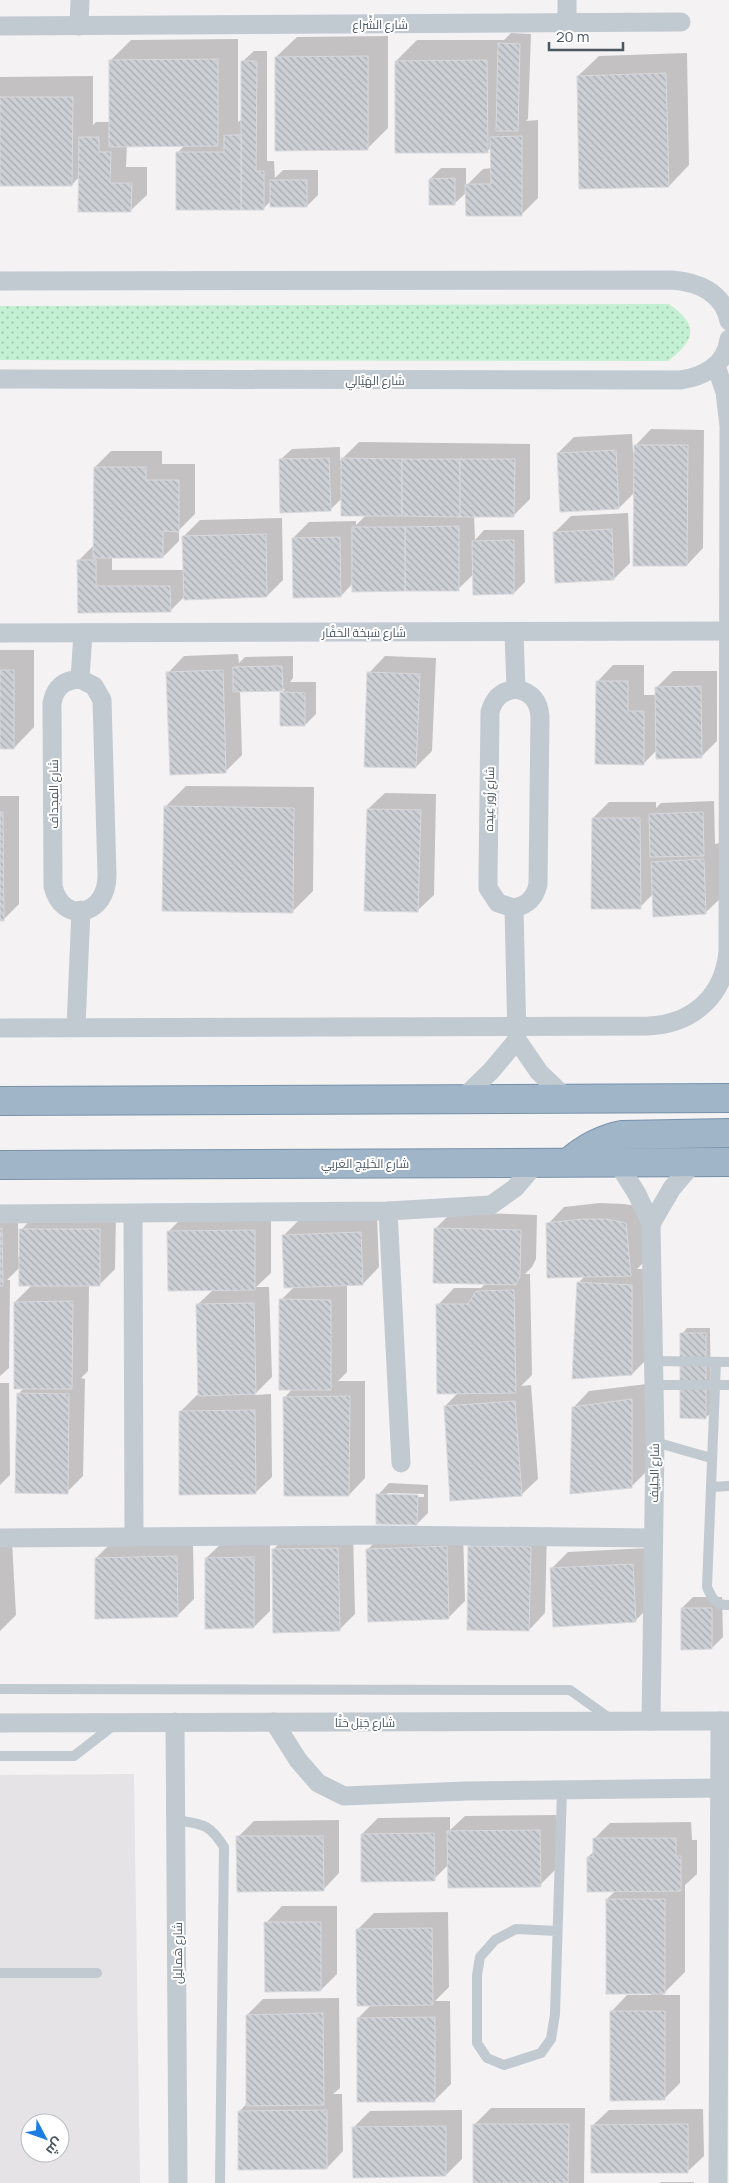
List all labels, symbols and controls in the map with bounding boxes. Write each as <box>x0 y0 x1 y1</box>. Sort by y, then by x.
street label: شارع الشِّراع <box>352 14 408 33</box>
scale bar <box>549 20 623 52</box>
text: 20 m <box>556 26 589 47</box>
street label: شارع الهَيَّالي <box>345 372 405 391</box>
street label: شارع سَبخة الحَفَّار <box>321 624 406 641</box>
street label: شارع المِجداف <box>45 759 62 829</box>
street label: شارع زُور عِيده <box>480 766 498 832</box>
street label: شارع الخَلِيج العَربِي <box>321 1155 409 1174</box>
street label: شارع الحِلِيف <box>645 1443 663 1503</box>
street label: شارع جَبَل حَتَّا <box>335 1714 395 1731</box>
street label: شارع هَمالِيل <box>169 1922 186 1984</box>
north arrow <box>20 2113 70 2163</box>
text: ش <box>42 2134 68 2160</box>

